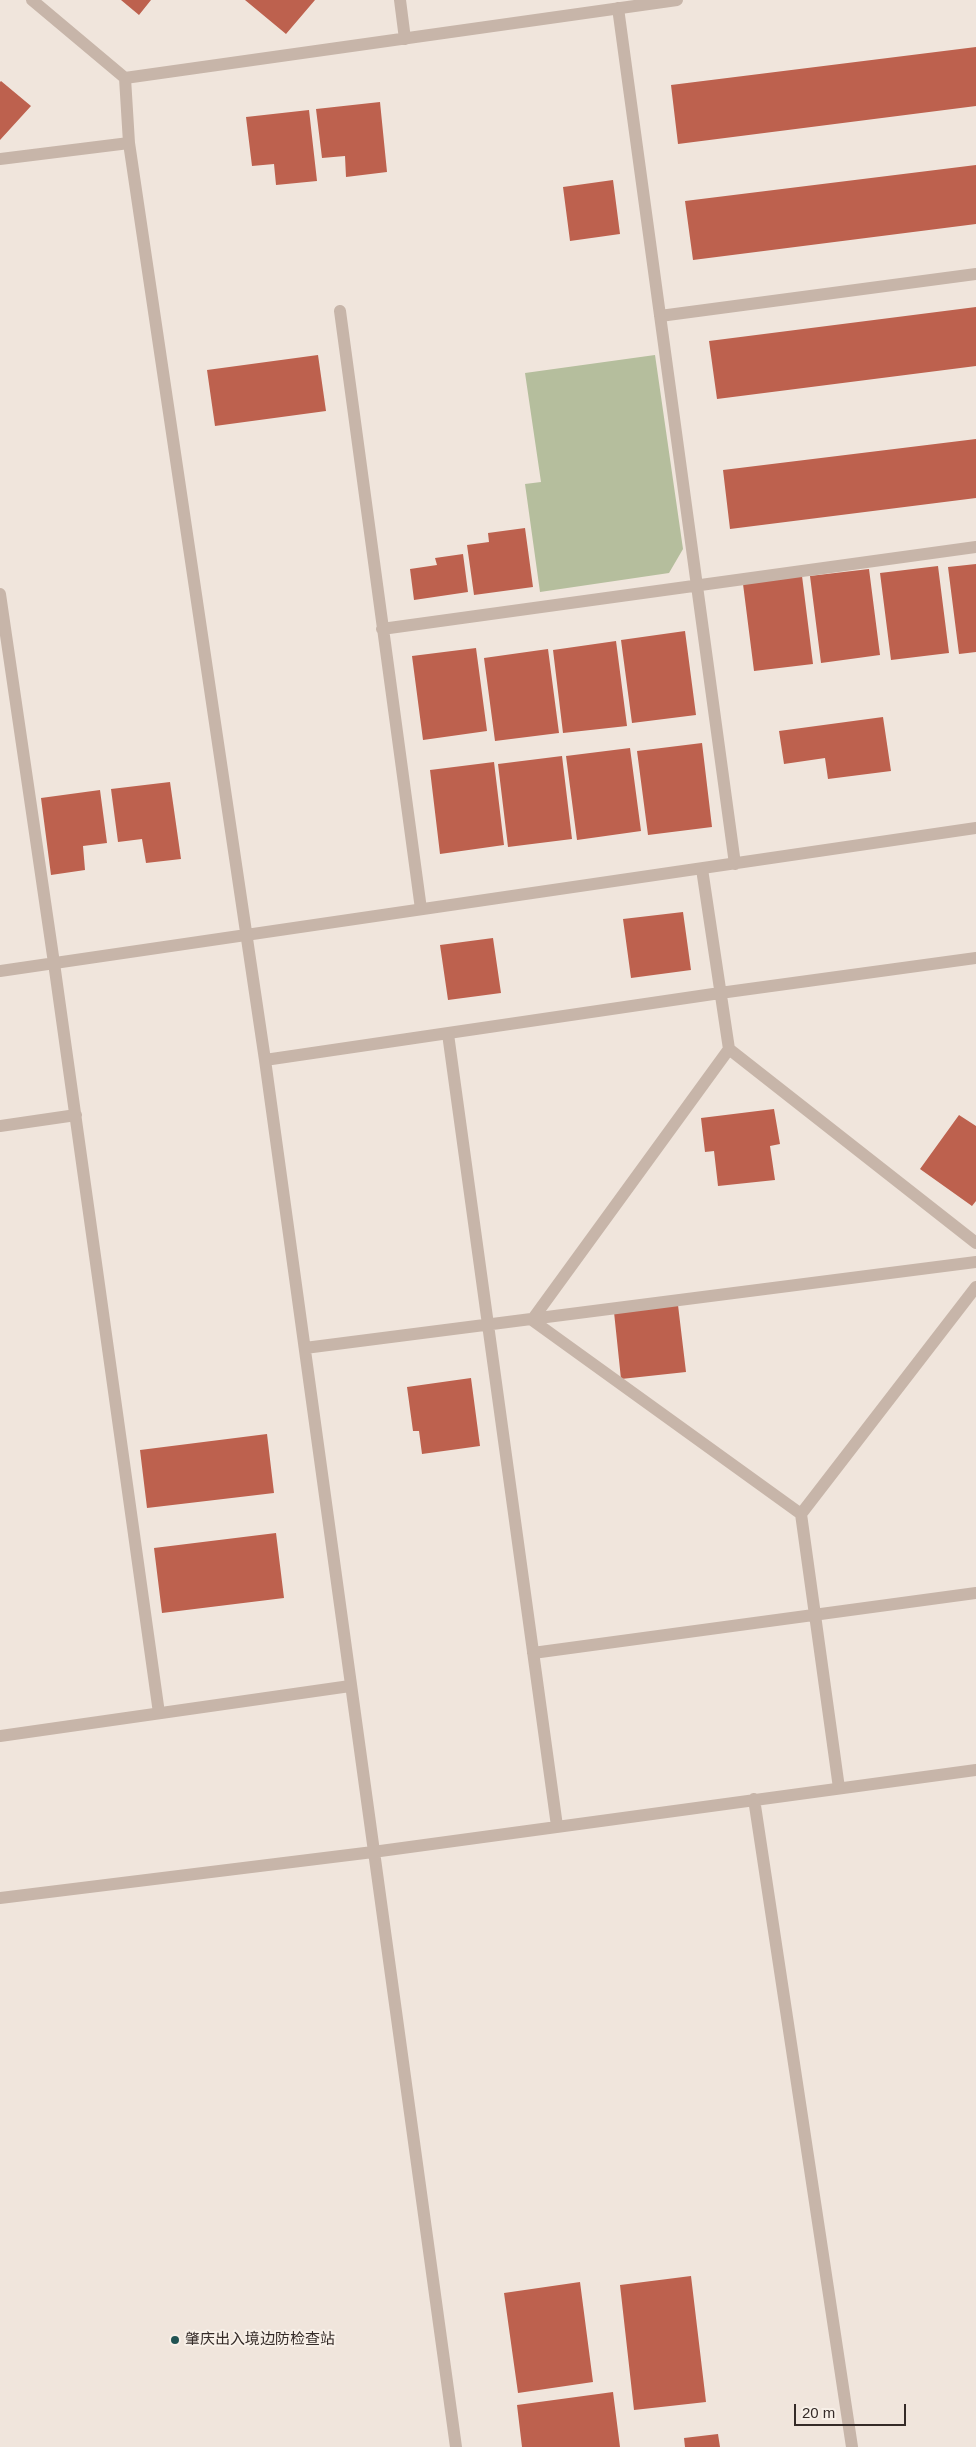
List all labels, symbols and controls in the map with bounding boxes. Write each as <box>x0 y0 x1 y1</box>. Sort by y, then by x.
place label: 肇庆出入境边防检查站 <box>185 2331 335 2349</box>
marker: 肇庆出入境边防检查站 <box>169 2334 181 2346</box>
scale bar <box>796 2394 908 2426</box>
text: 20 m <box>802 2404 835 2421</box>

